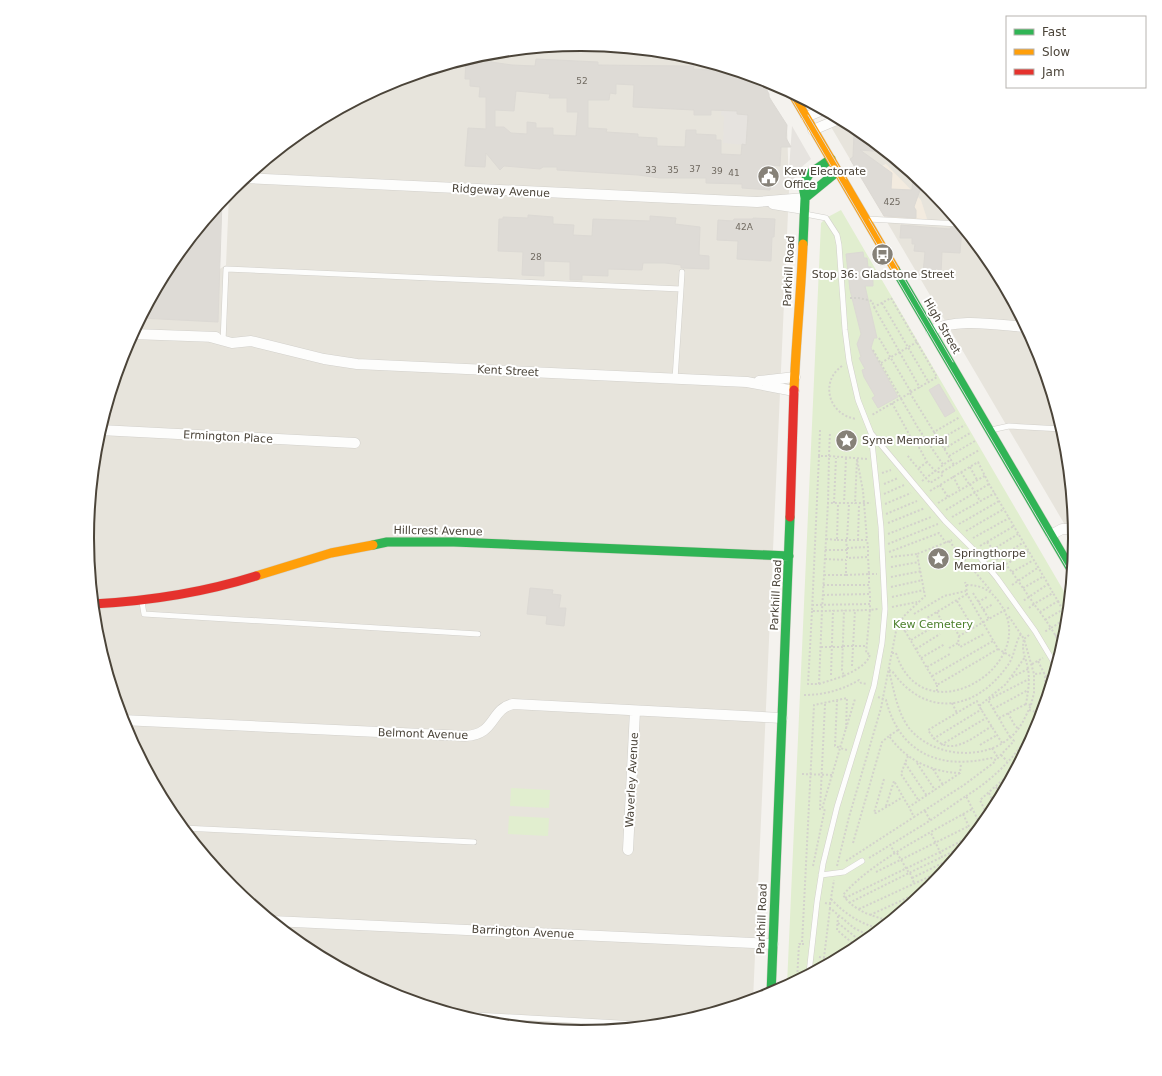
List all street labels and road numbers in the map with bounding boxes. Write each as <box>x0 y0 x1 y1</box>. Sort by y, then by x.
street label: Ridgeway Avenue <box>452 182 551 200</box>
street label: Parkhill Road <box>781 235 797 307</box>
street label: High Street <box>921 296 964 357</box>
street label: Kent Street <box>477 363 540 379</box>
street label: Ermington Place <box>183 428 273 446</box>
street label: Hillcrest Avenue <box>393 524 483 538</box>
street label: Parkhill Road <box>768 559 784 631</box>
street label: Belmont Avenue <box>378 726 469 742</box>
street label: Waverley Avenue <box>623 732 641 828</box>
street label: Parkhill Road <box>754 883 770 955</box>
street label: Barrington Avenue <box>471 923 575 941</box>

